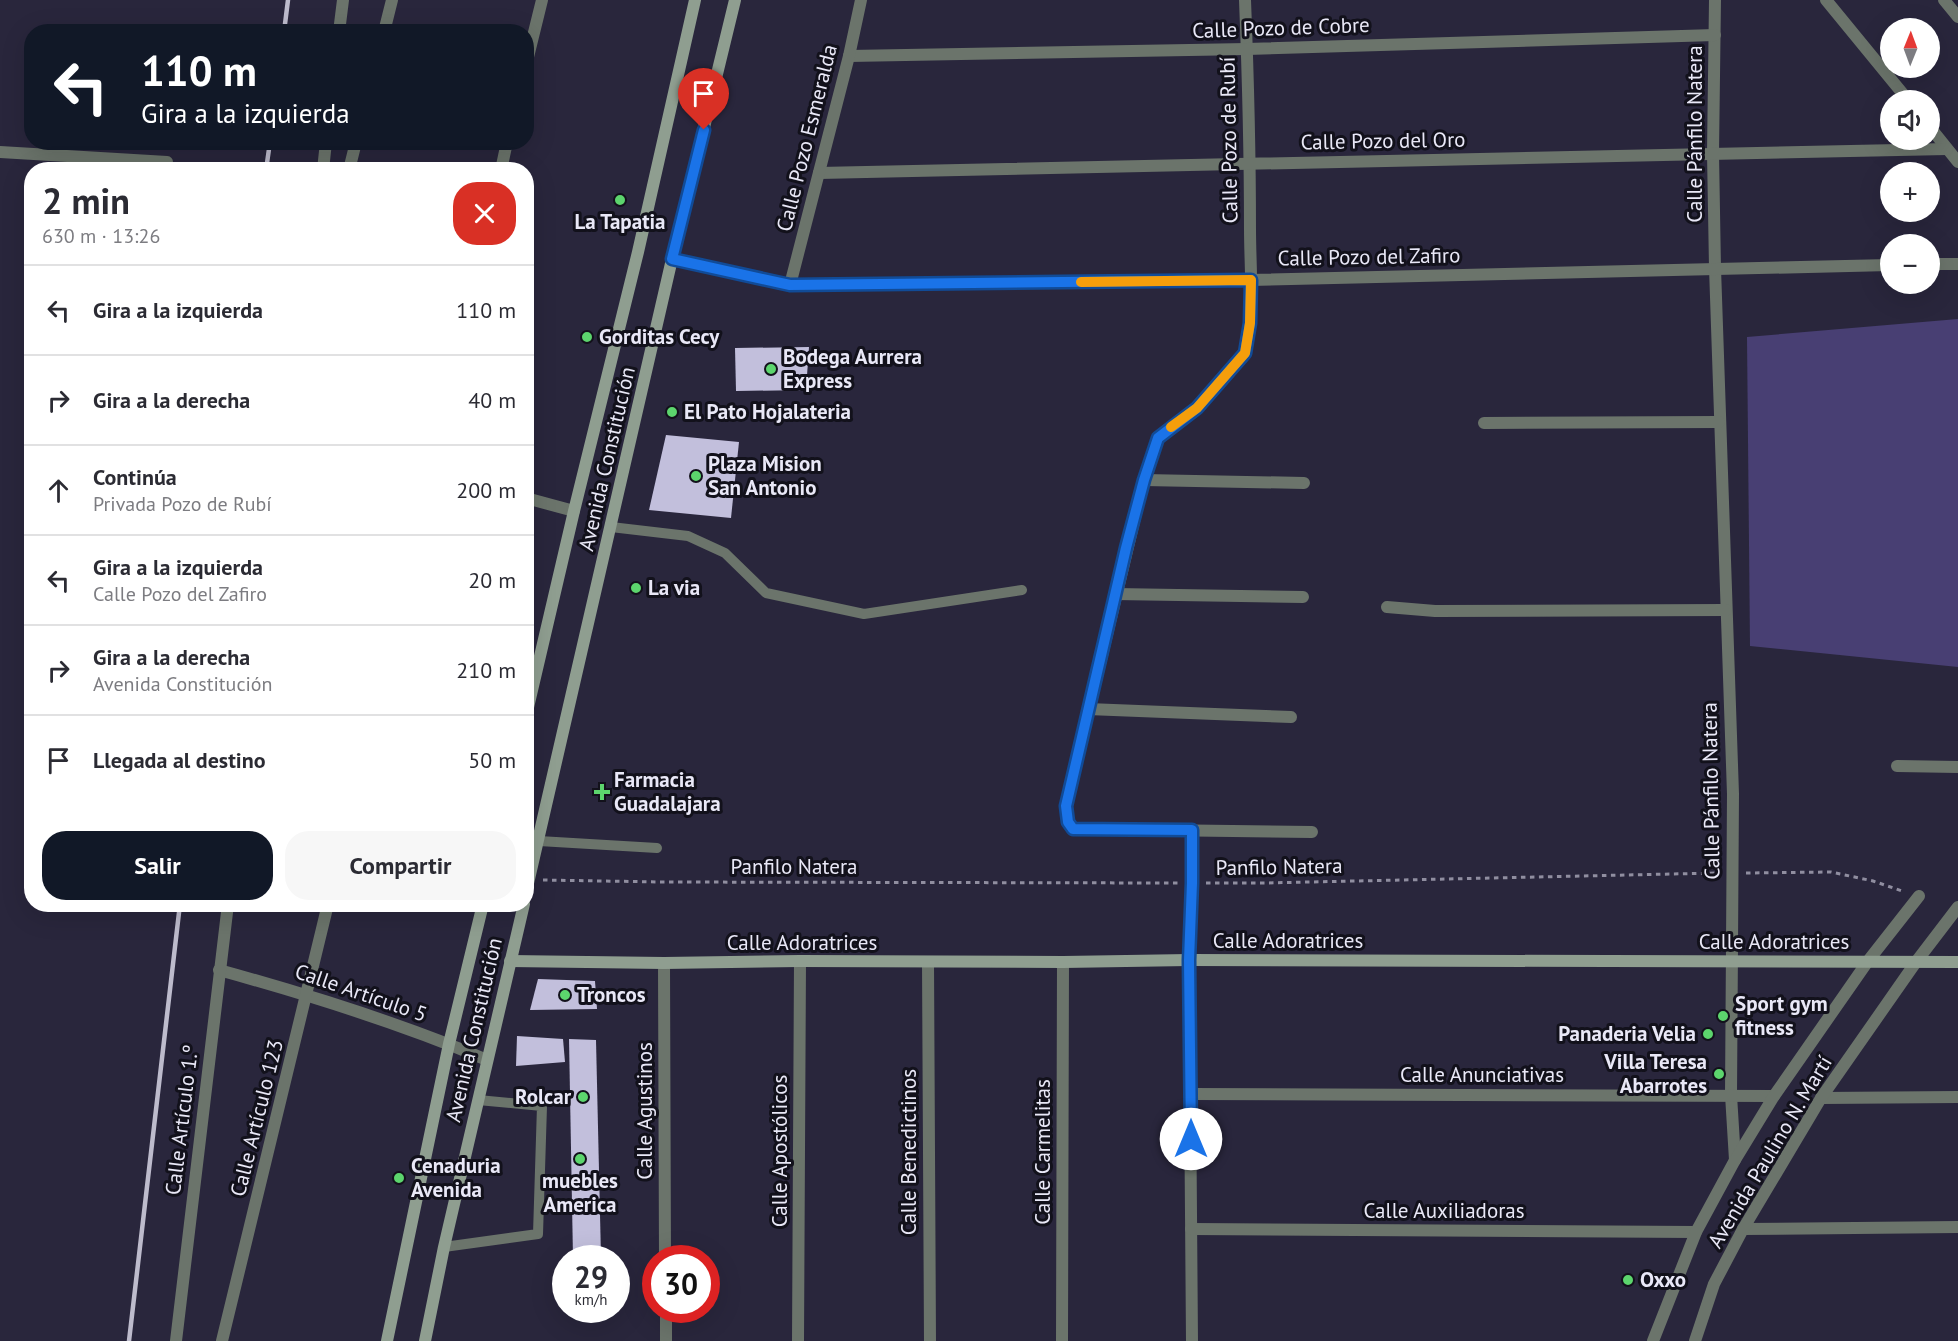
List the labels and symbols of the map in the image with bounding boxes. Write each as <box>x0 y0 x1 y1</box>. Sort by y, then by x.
street label: Calle Pozo de Cobre <box>1192 11 1370 44</box>
north arrow <box>1880 18 1940 78</box>
street label: Calle Pozo Esmeralda <box>770 42 843 234</box>
street label: Calle Pánfilo Natera <box>1681 45 1708 223</box>
street label: Calle Pozo de Rubí <box>1214 56 1243 224</box>
pin <box>678 68 729 130</box>
street label: Calle Pozo del Oro <box>1300 126 1466 155</box>
marker: La Tapatia <box>613 193 627 207</box>
place label: La Tapatia <box>574 208 666 235</box>
street label: Calle Pozo del Zafiro <box>1277 241 1461 272</box>
place label: Gorditas Cecy <box>599 323 720 350</box>
marker: Gorditas Cecy <box>580 330 594 344</box>
place label: Bodega Aurrera Express <box>783 343 922 394</box>
marker: Bodega Aurrera Express <box>764 362 778 376</box>
street label: Avenida Constitución <box>572 364 641 554</box>
place label: El Pato Hojalateria <box>684 398 851 425</box>
marker: El Pato Hojalateria <box>665 405 679 419</box>
place label: Plaza Mision San Antonio <box>708 450 822 501</box>
marker: Plaza Mision San Antonio <box>689 469 703 483</box>
place label: La via <box>648 574 700 601</box>
marker: La via <box>629 581 643 595</box>
street label: Calle Pánfilo Natera <box>1695 702 1726 880</box>
place label: Farmacia Guadalajara <box>614 766 721 817</box>
marker: Farmacia Guadalajara <box>595 785 609 799</box>
street label: Panfilo Natera <box>1215 852 1343 881</box>
street label: Panfilo Natera <box>731 853 857 880</box>
street label: Calle Adoratrices <box>1213 927 1363 954</box>
street label: Calle Adoratrices <box>1699 928 1849 955</box>
street label: Calle Adoratrices <box>727 929 877 956</box>
street label: Avenida Constitución <box>439 935 508 1125</box>
street label: Calle Artículo 5 <box>292 957 431 1028</box>
place label: Troncos <box>577 981 646 1008</box>
marker: Troncos <box>558 988 572 1002</box>
place label: Sport gym fitness <box>1735 990 1828 1041</box>
marker: Sport gym fitness <box>1716 1009 1730 1023</box>
place label: Panaderia Velia <box>1558 1020 1696 1047</box>
marker: Panaderia Velia <box>1701 1027 1715 1041</box>
street label: Calle Artículo 123 <box>224 1037 289 1199</box>
street label: Calle Agustinos <box>631 1042 658 1180</box>
street label: Calle Artículo 1.º <box>159 1043 204 1196</box>
place label: Villa Teresa Abarrotes <box>1603 1048 1707 1099</box>
street label: Avenida Paulino N. Martí <box>1701 1050 1838 1253</box>
street label: Calle Anunciativas <box>1400 1061 1564 1088</box>
marker: Villa Teresa Abarrotes <box>1712 1067 1726 1081</box>
street label: Calle Benedictinos <box>895 1069 922 1235</box>
street label: Calle Apostólicos <box>766 1075 793 1227</box>
street label: Calle Carmelitas <box>1029 1079 1056 1225</box>
place label: Rolcar <box>515 1083 572 1110</box>
marker: Rolcar <box>576 1090 590 1104</box>
position arrow <box>1159 1107 1223 1171</box>
place label: Cenaduria Avenida <box>411 1152 501 1203</box>
marker: muebles America <box>573 1152 587 1166</box>
place label: muebles America <box>542 1167 618 1218</box>
marker: Cenaduria Avenida <box>392 1171 406 1185</box>
street label: Calle Auxiliadoras <box>1363 1197 1525 1224</box>
speed limit sign: 30 <box>642 1245 720 1323</box>
place label: Oxxo <box>1640 1266 1686 1293</box>
marker: Oxxo <box>1621 1273 1635 1287</box>

